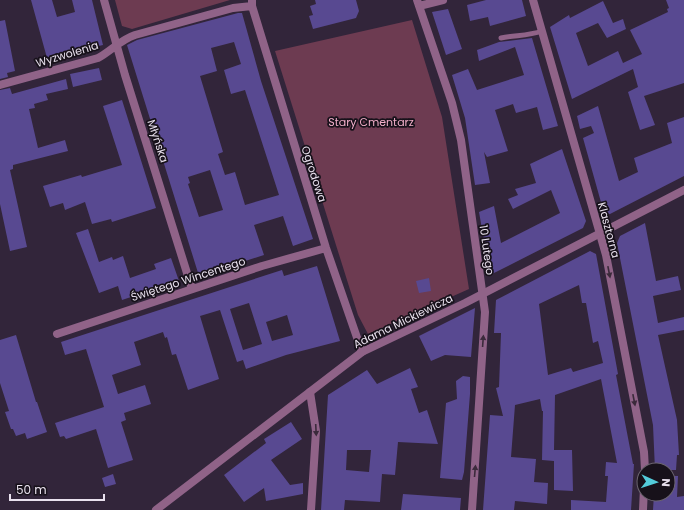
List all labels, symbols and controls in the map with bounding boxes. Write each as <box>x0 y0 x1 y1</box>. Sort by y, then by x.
street label: Wyzwolenia <box>34 37 100 71</box>
park label: Stary Cmentarz <box>328 114 414 130</box>
street label: Młyńska <box>144 117 172 165</box>
street label: Ogrodowa <box>297 144 331 204</box>
street label: Klasztorna <box>594 200 624 260</box>
street label: 10 Lutego <box>476 224 498 276</box>
street label: Świętego Wincentego <box>129 253 247 305</box>
one-way arrow <box>606 266 612 278</box>
street label: Adama Mickiewicza <box>351 290 455 352</box>
one-way arrow <box>480 335 487 347</box>
one-way arrow <box>631 394 637 406</box>
one-way arrow <box>312 424 319 436</box>
north arrow <box>636 462 676 502</box>
one-way arrow <box>471 465 478 477</box>
scale bar <box>10 476 104 502</box>
text: N <box>658 478 674 487</box>
text: 50 m <box>16 481 47 498</box>

